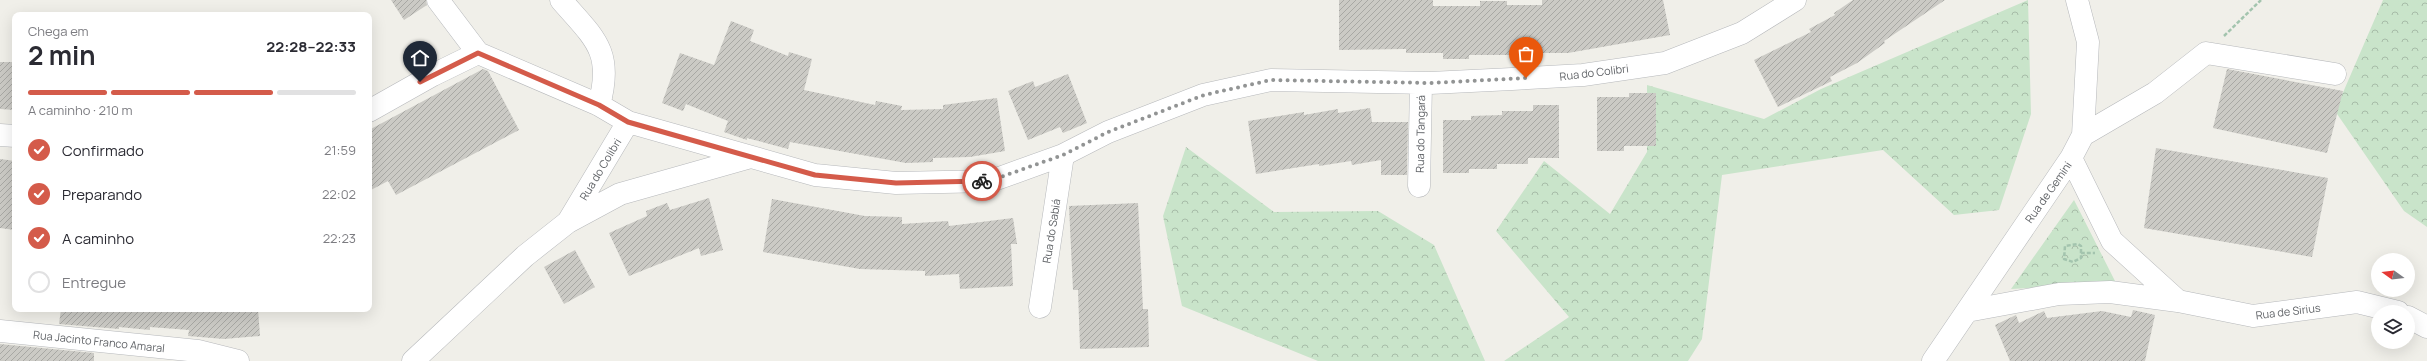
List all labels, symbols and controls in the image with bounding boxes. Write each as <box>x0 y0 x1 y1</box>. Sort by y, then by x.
text: Chega em <box>28 22 89 40</box>
text: 22:28–22:33 <box>266 36 356 57</box>
text: 2 min <box>28 37 96 73</box>
pin <box>1509 37 1543 78</box>
pin <box>403 41 437 82</box>
icon: bag <box>1515 43 1537 65</box>
icon: home <box>409 47 431 69</box>
street label: Rua do Colibri <box>1559 60 1629 84</box>
street label: Rua do Tangará <box>1412 95 1428 173</box>
text: A caminho · 210 m <box>28 101 133 119</box>
street label: Rua do Colibri <box>576 135 624 203</box>
icon: check <box>28 139 50 161</box>
text: Confirmado <box>62 140 144 161</box>
text: 21:59 <box>324 141 356 159</box>
street label: Rua de Gemini <box>2021 158 2075 226</box>
courier <box>962 161 1002 201</box>
icon: bike <box>971 170 993 192</box>
icon: check <box>28 183 50 205</box>
text: Preparando <box>62 184 142 205</box>
text: 22:02 <box>322 185 356 203</box>
street label: Rua do Sabiá <box>1039 198 1063 264</box>
icon: check <box>28 227 50 249</box>
text: A caminho <box>62 228 134 249</box>
text: 22:23 <box>323 229 356 247</box>
north arrow <box>2371 253 2415 297</box>
map controls <box>2371 253 2415 349</box>
text: Entregue <box>62 272 126 293</box>
street label: Rua de Sirius <box>2255 300 2321 322</box>
button: layers <box>2371 305 2415 349</box>
street label: Rua Jacinto Franco Amaral <box>32 327 166 355</box>

